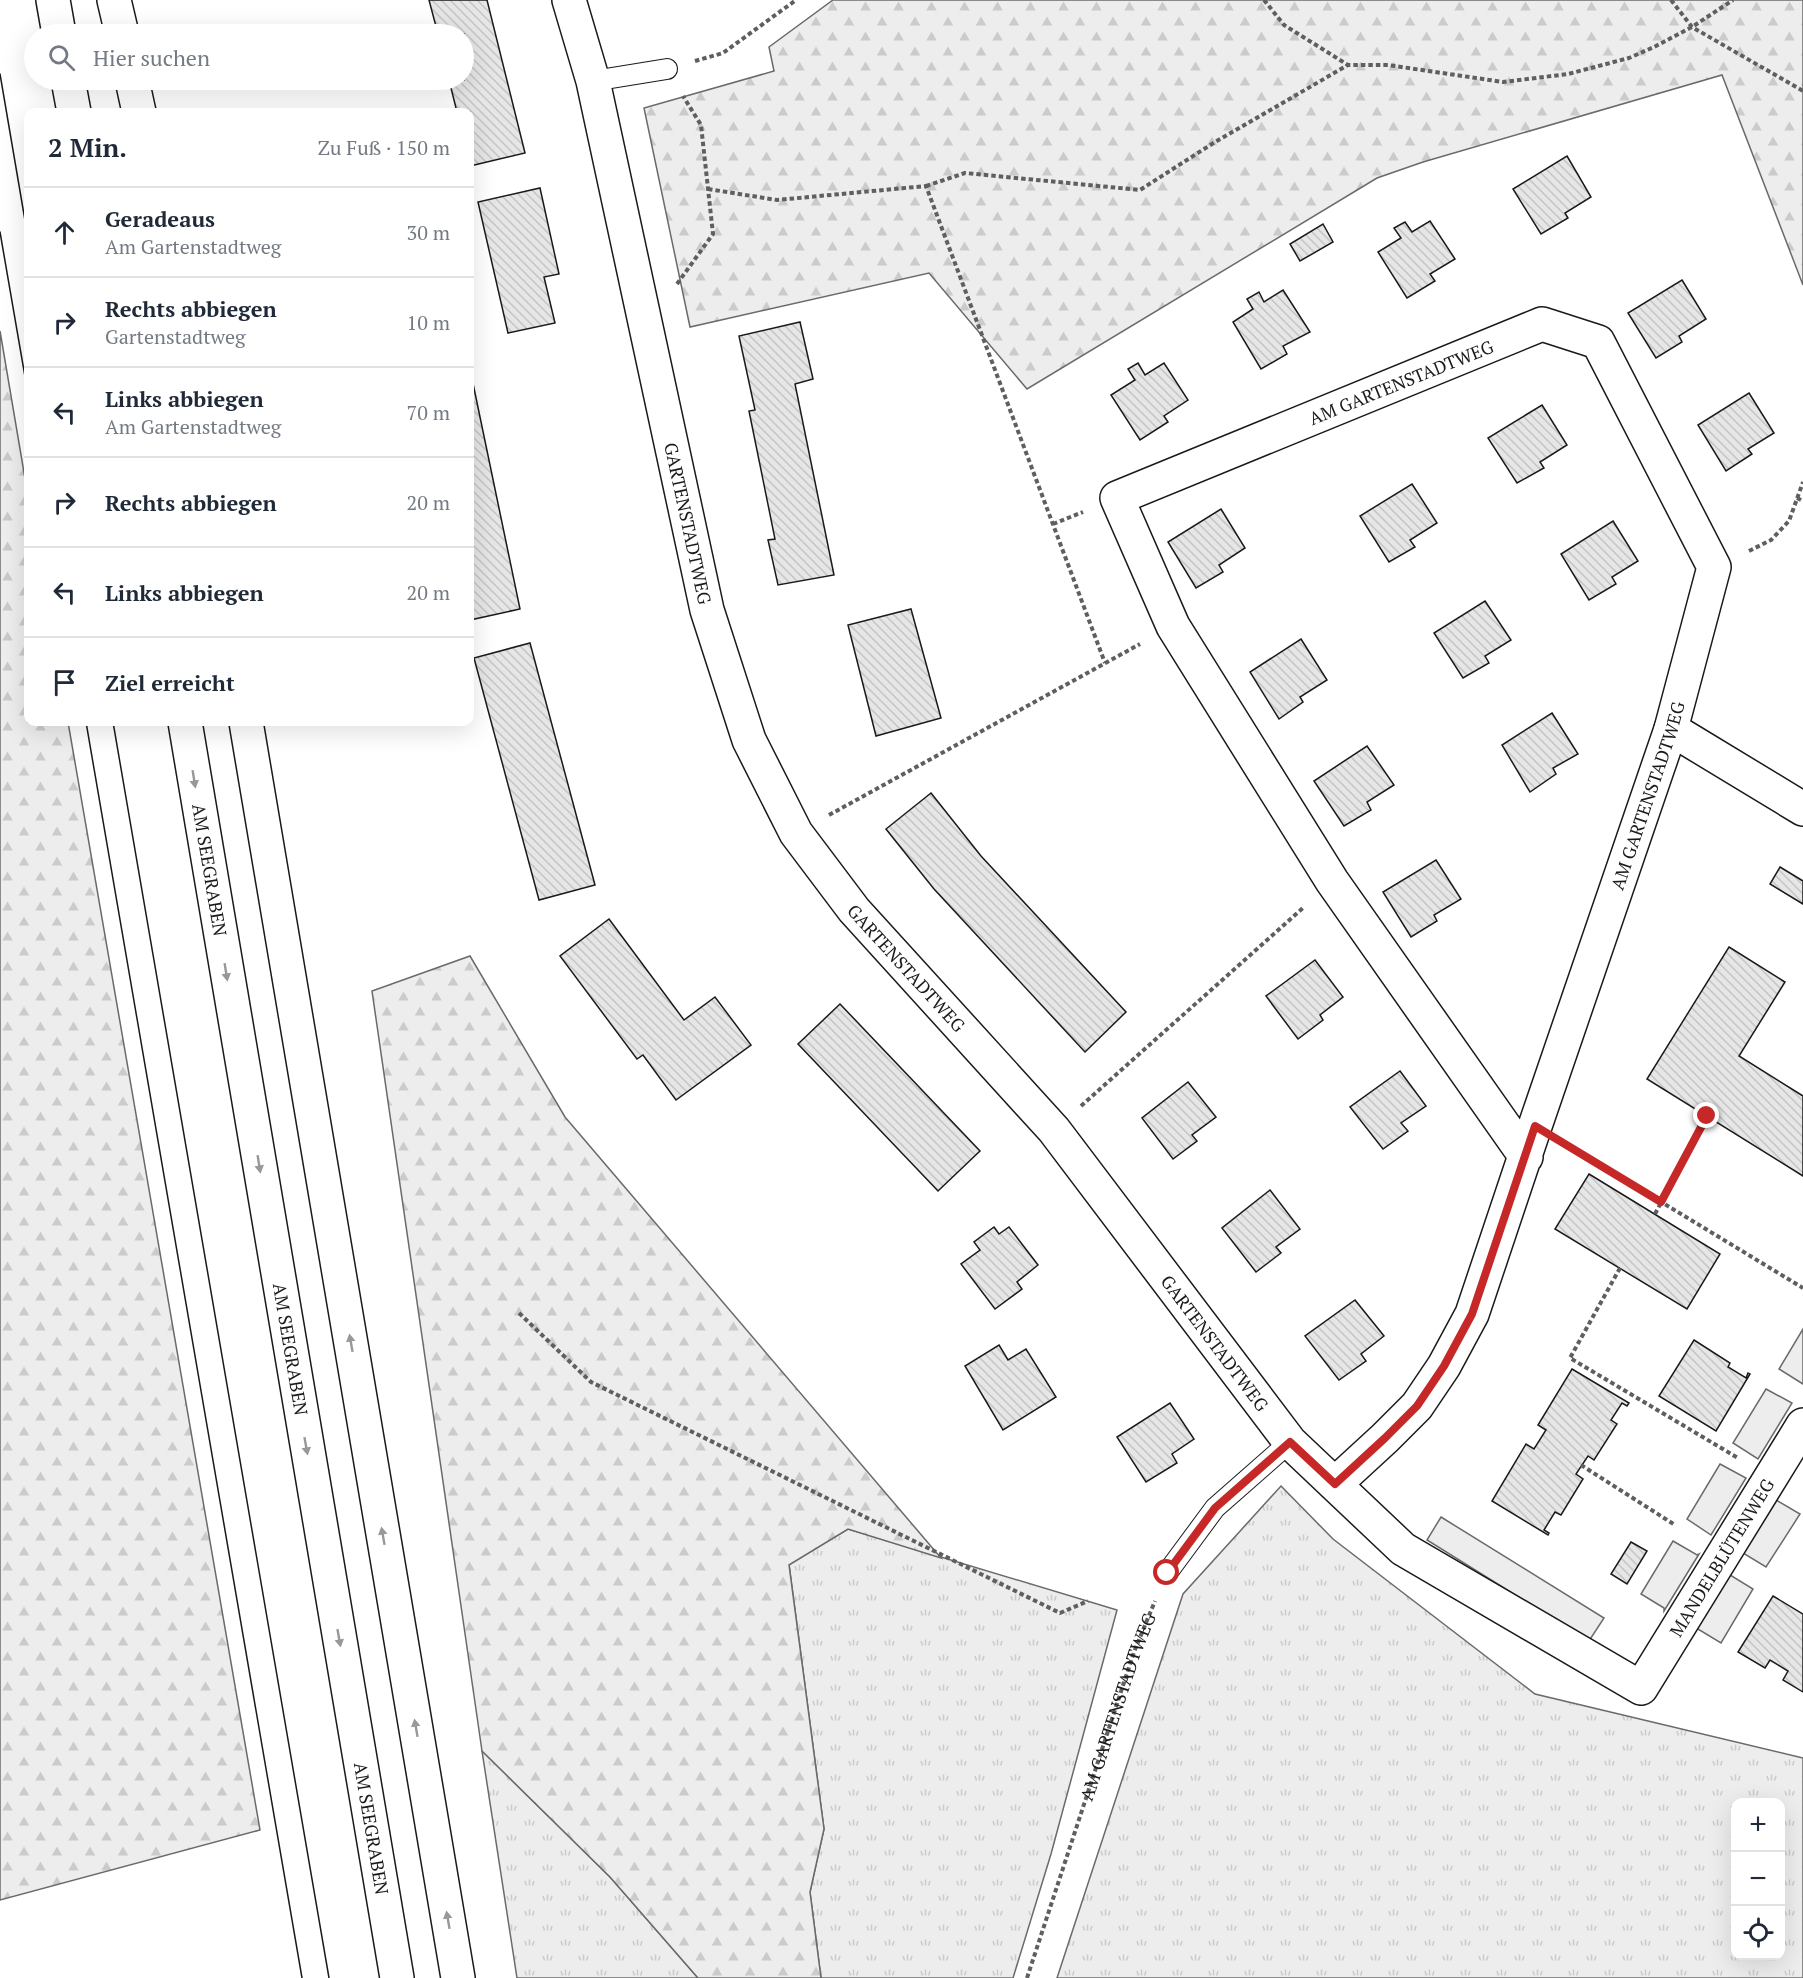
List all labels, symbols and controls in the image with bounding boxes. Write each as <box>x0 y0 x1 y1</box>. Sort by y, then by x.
search box <box>24 24 474 90</box>
icon: search <box>45 41 78 74</box>
text: Hier suchen <box>93 43 210 72</box>
text: 2 Min. <box>48 130 127 164</box>
text: Zu Fuß · 150 m <box>318 134 450 161</box>
text: Geradeaus <box>105 204 215 233</box>
icon: ahead <box>48 216 81 249</box>
text: 30 m <box>407 219 450 246</box>
text: Am Gartenstadtweg <box>105 233 281 260</box>
text: Rechts abbiegen <box>105 294 277 323</box>
icon: right <box>48 306 81 339</box>
text: 10 m <box>407 309 450 336</box>
text: Gartenstadtweg <box>105 323 246 350</box>
street label: AM GARTENSTADTWEG <box>1305 334 1497 430</box>
text: Links abbiegen <box>105 384 264 413</box>
icon: left <box>48 396 81 429</box>
text: 70 m <box>407 399 450 426</box>
text: Am Gartenstadtweg <box>105 413 281 440</box>
street label: GARTENSTADTWEG <box>659 440 718 607</box>
icon: right <box>48 486 81 519</box>
text: Rechts abbiegen <box>105 488 277 517</box>
text: 20 m <box>407 489 450 516</box>
icon: left <box>48 576 81 609</box>
text: Links abbiegen <box>105 578 264 607</box>
text: 20 m <box>407 579 450 606</box>
icon: arrive <box>48 666 81 699</box>
text: Ziel erreicht <box>105 668 235 697</box>
street label: AM GARTENSTADTWEG <box>1605 698 1690 893</box>
one-way arrow <box>190 770 199 789</box>
street label: AM SEEGRABEN <box>187 802 233 938</box>
street label: GARTENSTADTWEG <box>842 899 971 1037</box>
one-way arrow <box>222 962 231 981</box>
route end <box>1693 1102 1719 1128</box>
one-way arrow <box>254 1154 263 1173</box>
street label: GARTENSTADTWEG <box>1156 1270 1275 1416</box>
street label: AM SEEGRABEN <box>268 1281 314 1417</box>
one-way arrow <box>346 1334 355 1353</box>
one-way arrow <box>302 1437 311 1456</box>
street label: MANDELBLÜTENWEG <box>1664 1473 1780 1641</box>
one-way arrow <box>379 1526 388 1545</box>
route start <box>1153 1559 1179 1585</box>
street label: AM GARTENSTADTWEG <box>1074 1609 1161 1804</box>
one-way arrow <box>335 1629 344 1648</box>
one-way arrow <box>411 1718 420 1737</box>
street label: AM SEEGRABEN <box>349 1760 395 1896</box>
map controls <box>1731 1798 1785 1960</box>
button: + <box>1731 1798 1785 1852</box>
button: − <box>1731 1852 1785 1906</box>
button: locate <box>1731 1906 1785 1960</box>
one-way arrow <box>443 1911 452 1930</box>

